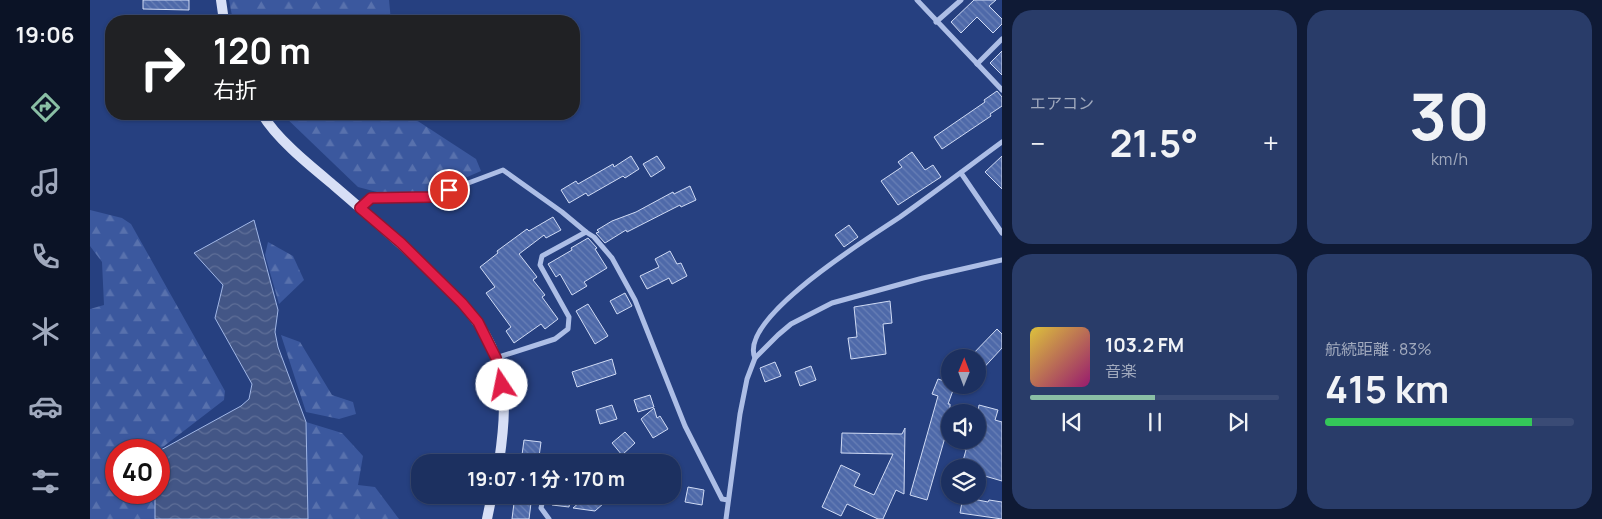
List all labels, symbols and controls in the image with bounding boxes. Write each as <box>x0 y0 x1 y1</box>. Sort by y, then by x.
text: 19:06 <box>16 20 75 50</box>
text: 120 m <box>213 27 311 75</box>
icon: right <box>130 35 195 100</box>
text: 30 <box>1409 71 1490 160</box>
text: 右折 <box>213 75 257 105</box>
icon: directions <box>28 90 63 125</box>
text: エアコン <box>1030 92 1094 114</box>
text: 21.5° <box>1110 116 1198 168</box>
text: − <box>1030 124 1045 162</box>
text: + <box>1263 124 1279 162</box>
text: km/h <box>1431 148 1468 170</box>
icon: music <box>28 165 63 200</box>
pin <box>428 169 470 211</box>
icon: arrive <box>435 176 463 204</box>
icon: phone <box>28 239 63 274</box>
icon: climate <box>28 314 63 349</box>
text: 103.2 FM <box>1105 332 1184 358</box>
text: 航続距離 · 83% <box>1325 338 1432 360</box>
north arrow <box>941 349 986 394</box>
map controls <box>941 349 986 504</box>
position arrow <box>475 358 527 410</box>
text: 音楽 <box>1105 360 1137 382</box>
text: 415 km <box>1325 362 1449 414</box>
icon: car <box>28 389 63 424</box>
button: sound <box>941 404 986 449</box>
icon: previous <box>1058 408 1086 436</box>
icon: pause <box>1141 408 1169 436</box>
icon: next <box>1224 408 1252 436</box>
speed limit sign: 40 <box>105 439 170 504</box>
button: layers <box>941 459 986 504</box>
icon: filters <box>28 464 63 499</box>
text: 19:07 · 1 分 · 170 m <box>467 466 625 492</box>

